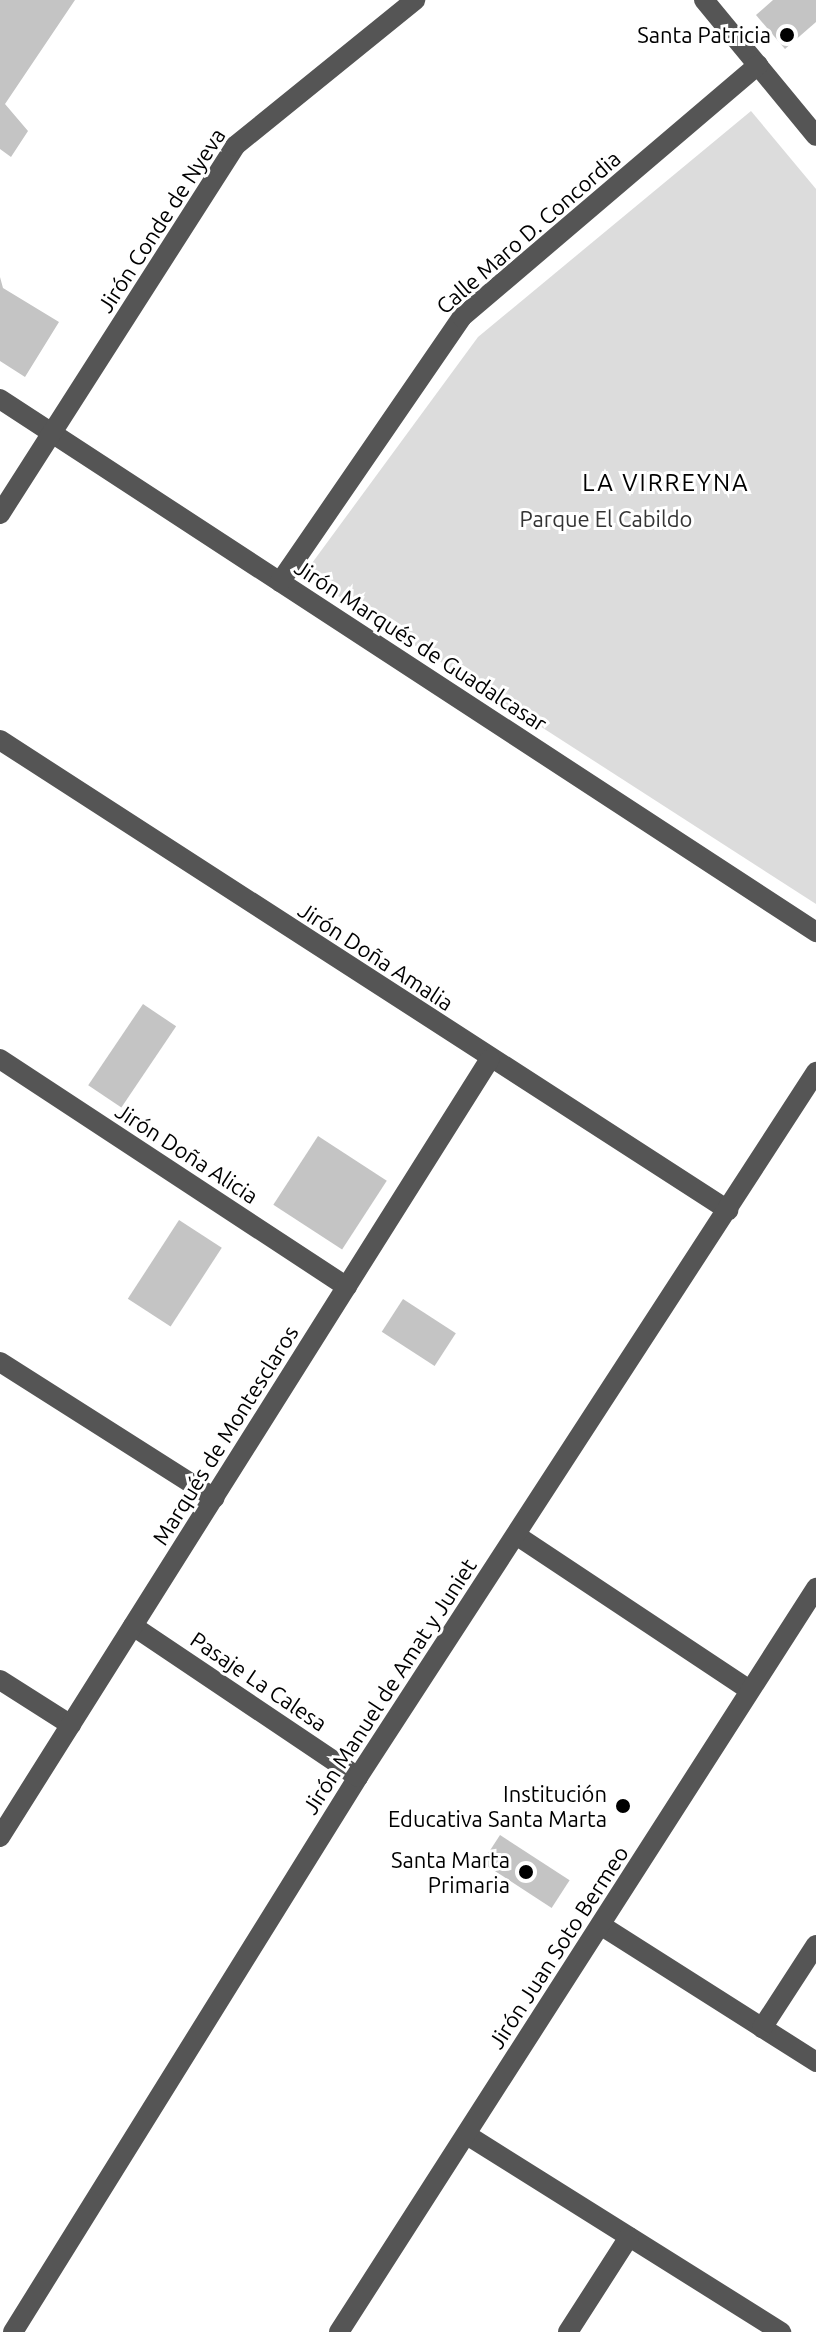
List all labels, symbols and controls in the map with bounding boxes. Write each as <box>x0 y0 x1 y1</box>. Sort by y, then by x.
place label: Santa Patricia <box>637 22 771 48</box>
marker: Santa Patricia <box>778 26 796 44</box>
street label: Jirón Conde de Nyeva <box>92 123 230 317</box>
street label: Calle Maro D. Concordia <box>431 145 625 319</box>
district label: LA VIRREYNA <box>582 469 750 497</box>
park label: Parque El Cabildo <box>520 506 692 532</box>
street label: Jirón Marqués de Guadalcasar <box>290 554 552 736</box>
street label: Jirón Doña Amalia <box>294 896 458 1016</box>
street label: Jirón Doña Alicia <box>111 1097 263 1209</box>
street label: Marqués de Montesclaros <box>147 1320 303 1550</box>
street label: Jirón Manuel de Amat y Juniet <box>296 1553 482 1819</box>
street label: Pasaje La Calesa <box>186 1626 332 1736</box>
place label: Institución Educativa Santa Marta <box>388 1780 607 1832</box>
marker: Institución Educativa Santa Marta <box>614 1797 632 1815</box>
street label: Jirón Juan Soto Bermeo <box>482 1841 634 2053</box>
place label: Santa Marta Primaria <box>391 1846 510 1898</box>
marker: Santa Marta Primaria <box>517 1863 535 1881</box>

